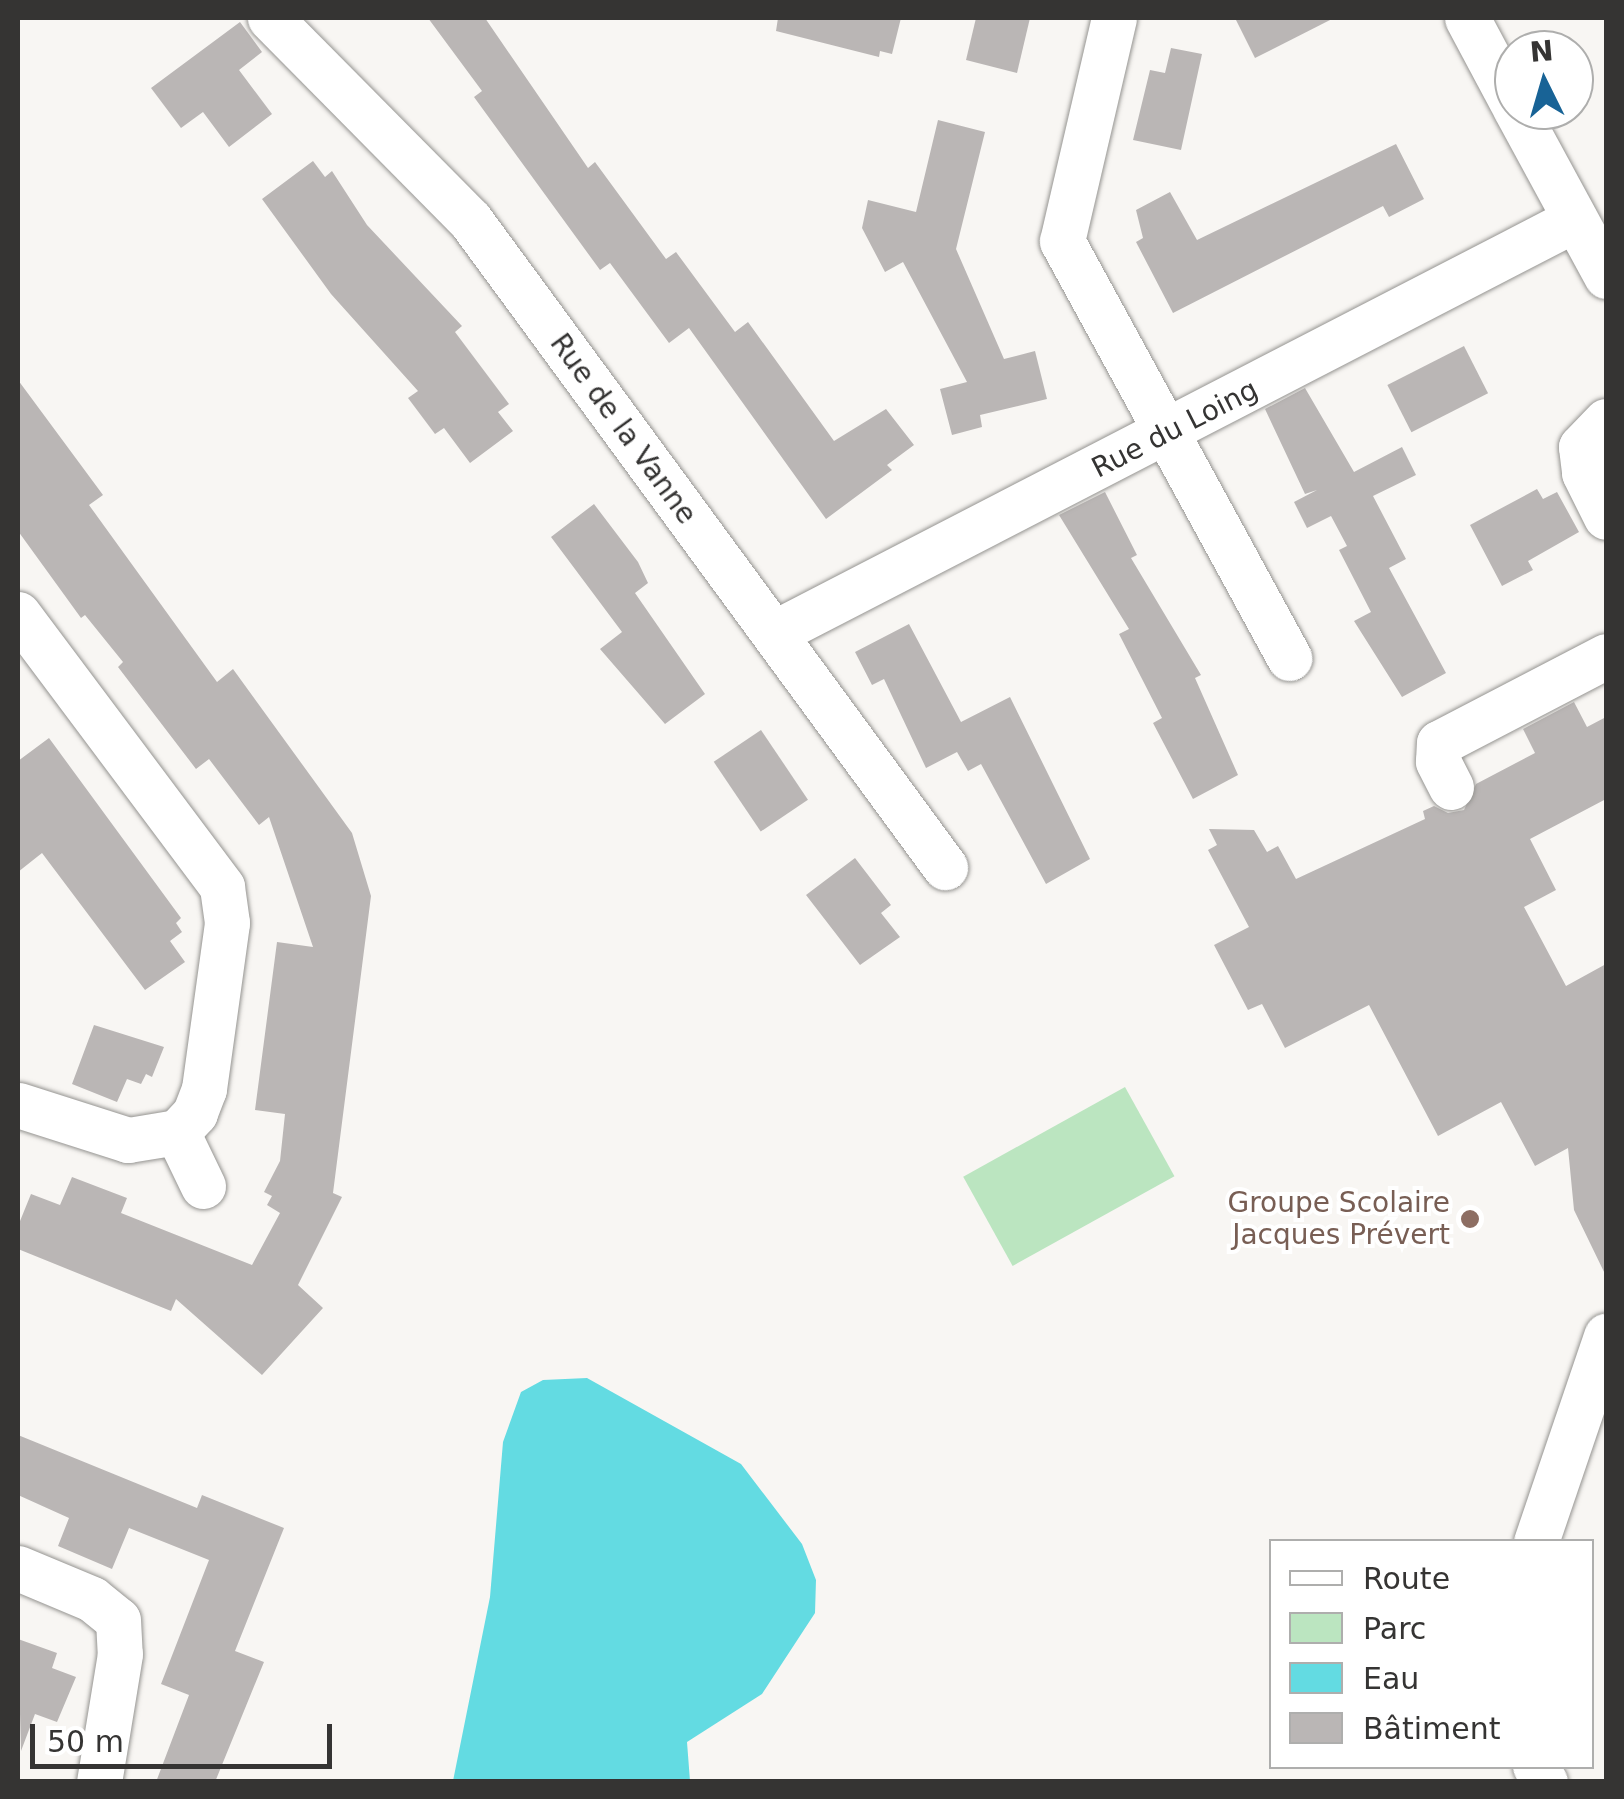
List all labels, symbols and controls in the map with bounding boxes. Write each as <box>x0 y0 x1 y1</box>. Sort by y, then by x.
north arrow <box>1494 30 1594 130</box>
text: N <box>1528 34 1555 69</box>
street label: Rue de la Vanne <box>543 327 703 531</box>
street label: Rue du Loing <box>1086 373 1264 485</box>
place label: Groupe Scolaire Jacques Prévert <box>1227 1186 1450 1252</box>
marker: Groupe Scolaire Jacques Prévert <box>1459 1208 1481 1230</box>
legend <box>1269 1539 1594 1769</box>
text: Route <box>1363 1561 1450 1596</box>
text: Parc <box>1363 1611 1426 1646</box>
text: Eau <box>1363 1661 1419 1696</box>
scale bar <box>35 1704 338 1766</box>
text: Bâtiment <box>1363 1711 1501 1746</box>
text: 50 m <box>47 1724 124 1759</box>

